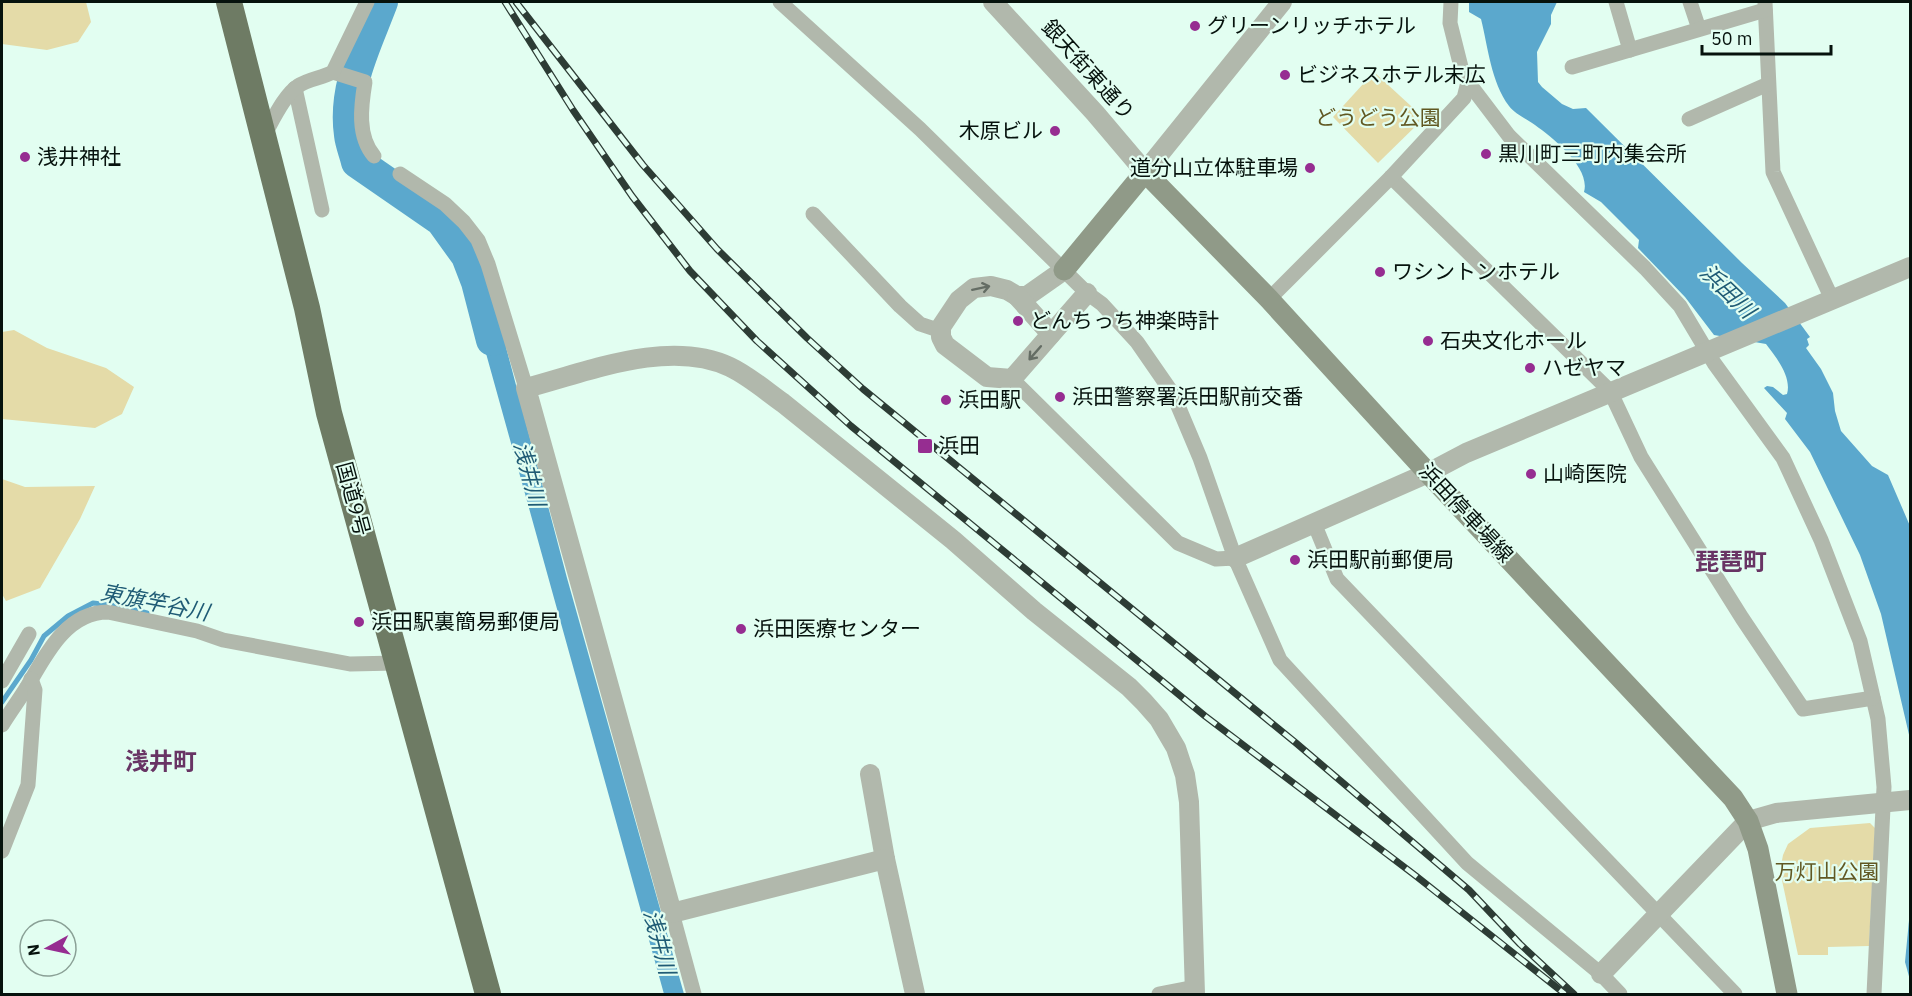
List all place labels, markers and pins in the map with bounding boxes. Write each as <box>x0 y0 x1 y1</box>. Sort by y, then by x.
place label: グリーンリッチホテル <box>1207 11 1416 39</box>
marker: グリーンリッチホテル <box>1188 19 1202 33</box>
place label: ビジネスホテル末広 <box>1297 60 1486 88</box>
marker: ビジネスホテル末広 <box>1278 68 1292 82</box>
place label: 木原ビル <box>959 116 1043 144</box>
marker: 木原ビル <box>1048 124 1062 138</box>
place label: 黒川町三町内集会所 <box>1498 139 1687 167</box>
place label: 浅井神社 <box>37 142 121 170</box>
marker: 黒川町三町内集会所 <box>1479 147 1493 161</box>
marker: 浅井神社 <box>18 150 32 164</box>
place label: 道分山立体駐車場 <box>1130 153 1298 181</box>
marker: 道分山立体駐車場 <box>1303 161 1317 175</box>
place label: ワシントンホテル <box>1392 257 1560 285</box>
marker: ワシントンホテル <box>1373 265 1387 279</box>
place label: どんちっち神楽時計 <box>1030 306 1219 334</box>
marker: どんちっち神楽時計 <box>1011 314 1025 328</box>
place label: 石央文化ホール <box>1440 326 1587 354</box>
marker: 石央文化ホール <box>1421 334 1435 348</box>
place label: ハゼヤマ <box>1542 353 1626 381</box>
marker: ハゼヤマ <box>1523 361 1537 375</box>
place label: 浜田警察署浜田駅前交番 <box>1072 382 1303 410</box>
place label: 浜田駅 <box>958 385 1021 413</box>
marker: 浜田警察署浜田駅前交番 <box>1053 390 1067 404</box>
marker: 浜田駅 <box>939 393 953 407</box>
place label: 浜田 <box>938 431 980 459</box>
marker: 浜田 <box>916 437 934 455</box>
place label: 山崎医院 <box>1543 459 1627 487</box>
marker: 山崎医院 <box>1524 467 1538 481</box>
place label: 浜田駅前郵便局 <box>1307 545 1454 573</box>
marker: 浜田駅前郵便局 <box>1288 553 1302 567</box>
place label: 浜田駅裏簡易郵便局 <box>371 607 560 635</box>
place label: 浜田医療センター <box>753 614 921 642</box>
marker: 浜田駅裏簡易郵便局 <box>352 615 366 629</box>
marker: 浜田医療センター <box>734 622 748 636</box>

